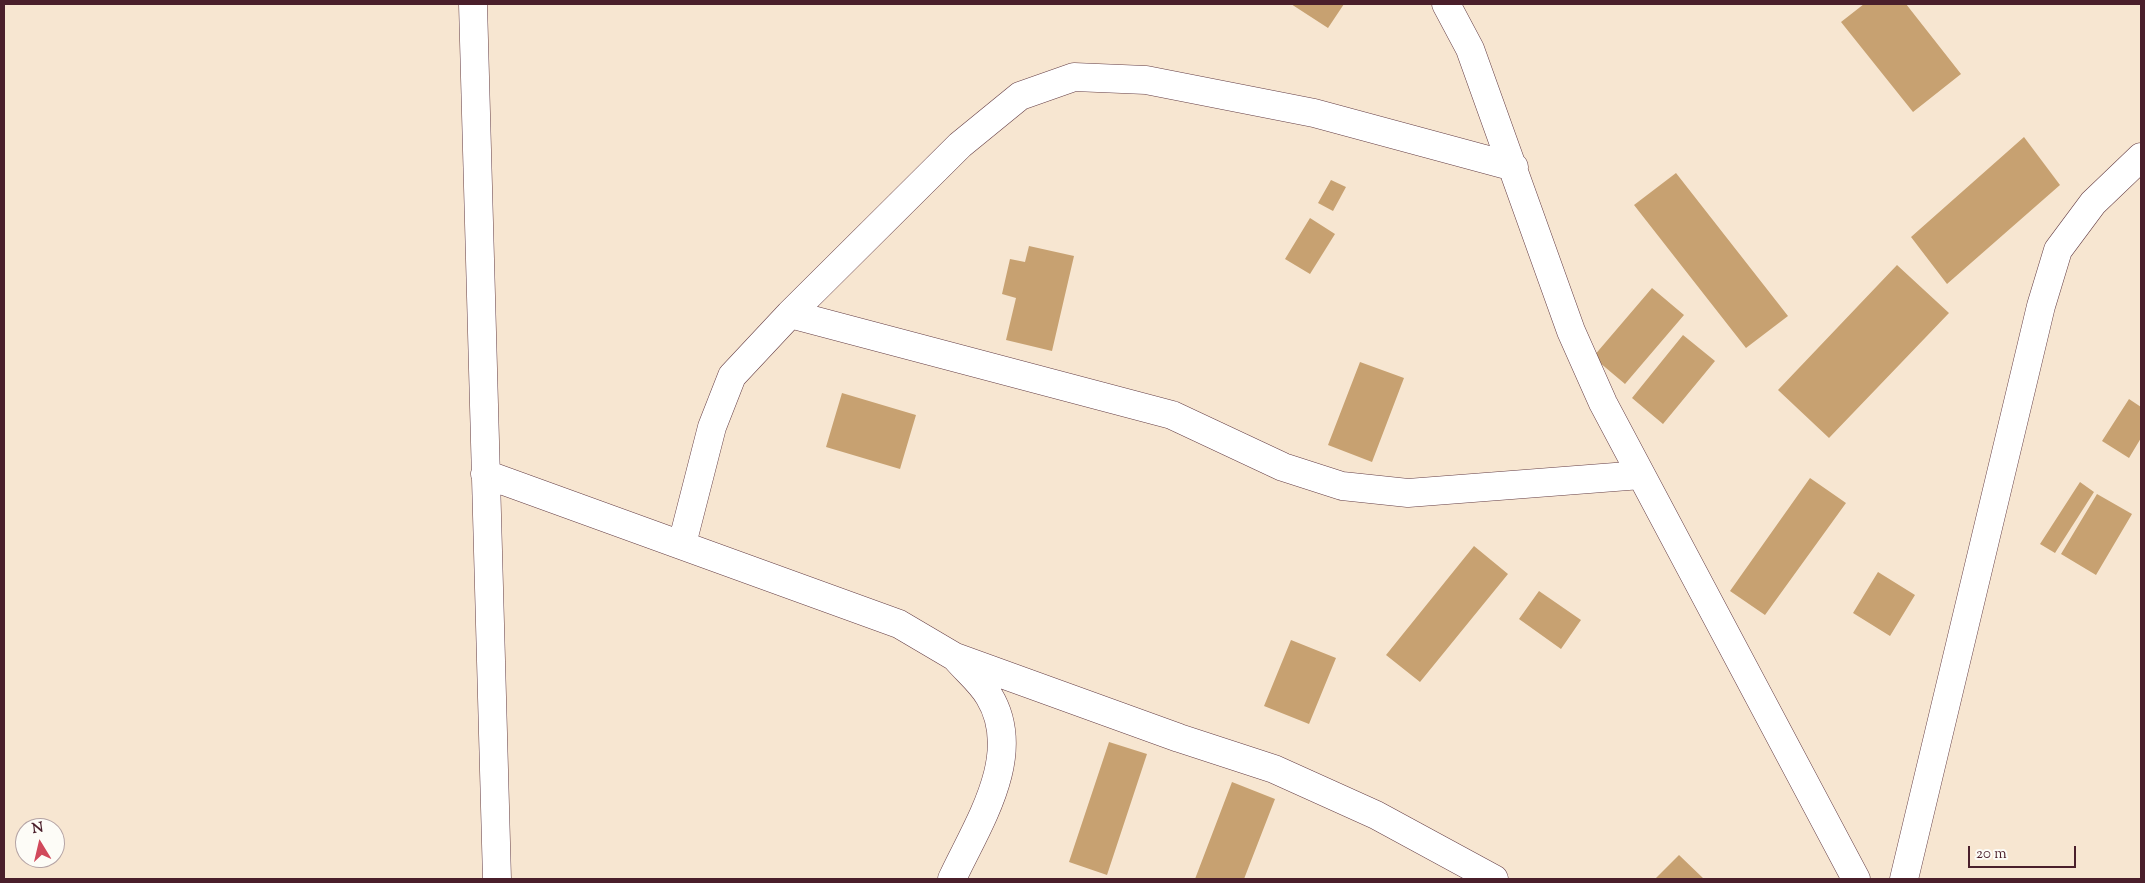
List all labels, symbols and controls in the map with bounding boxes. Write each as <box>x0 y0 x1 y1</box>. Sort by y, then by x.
north arrow <box>15 818 65 868</box>
text: N <box>31 818 45 840</box>
scale bar <box>1970 836 2078 868</box>
text: 20 m <box>1976 844 2007 865</box>

